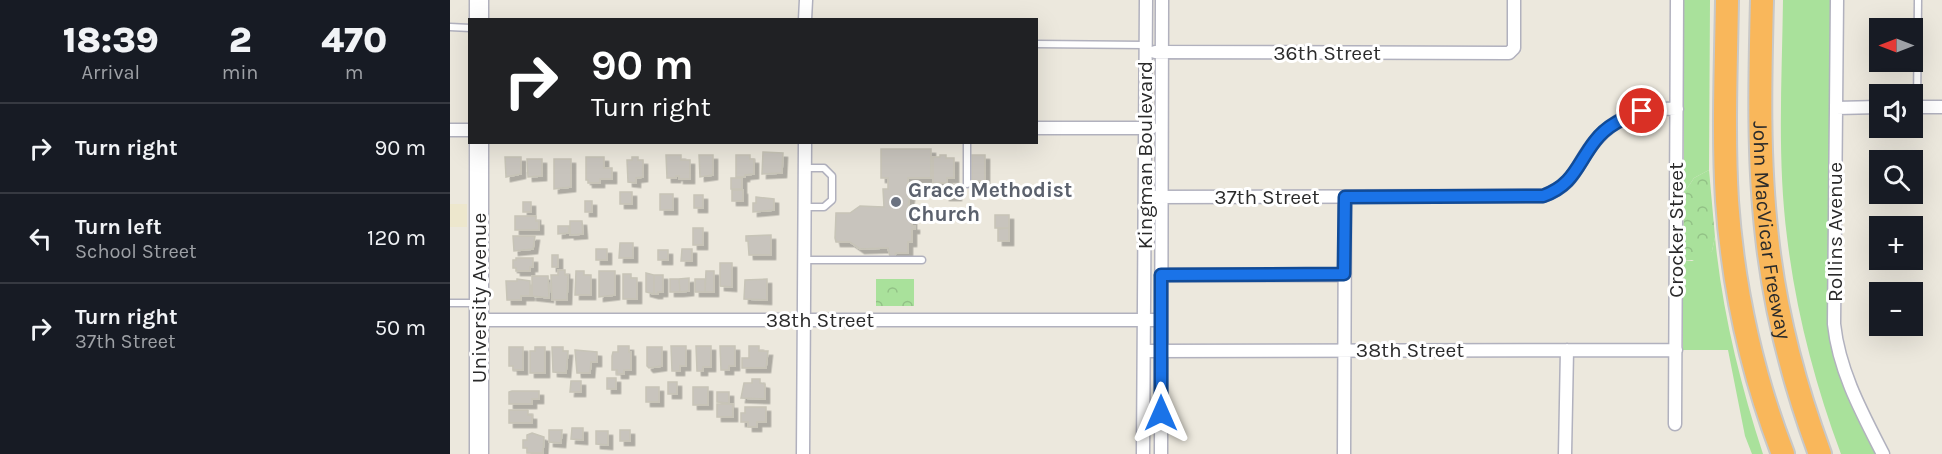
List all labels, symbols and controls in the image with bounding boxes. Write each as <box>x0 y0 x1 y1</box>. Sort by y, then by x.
north arrow <box>1869 18 1923 72</box>
map controls <box>1869 18 1923 336</box>
text: 18:39 <box>63 19 159 61</box>
text: 2 <box>229 19 251 61</box>
text: 470 <box>321 19 387 61</box>
text: 90 m <box>591 40 694 90</box>
street label: 36th Street <box>1273 41 1381 65</box>
icon: right <box>492 42 570 120</box>
text: Arrival <box>82 61 140 84</box>
text: min <box>222 61 258 84</box>
text: m <box>345 61 364 84</box>
street label: Kingman Boulevard <box>1133 61 1157 249</box>
button: sound <box>1869 84 1923 138</box>
pin <box>1616 85 1667 136</box>
text: Turn right <box>591 91 711 123</box>
icon: arrive <box>1625 94 1658 127</box>
street label: John MacVicar Freeway <box>1748 121 1797 342</box>
icon: right <box>24 132 57 165</box>
text: Turn right <box>75 135 178 161</box>
text: 90 m <box>374 135 426 161</box>
button: search <box>1869 150 1923 204</box>
street label: Crocker Street <box>1664 162 1688 298</box>
street label: Rollins Avenue <box>1823 162 1847 302</box>
place label: Grace Methodist Church <box>908 178 1072 226</box>
street label: 37th Street <box>1214 185 1320 209</box>
marker: Grace Methodist Church <box>889 195 903 209</box>
street label: University Avenue <box>467 213 491 383</box>
text: Turn left <box>75 214 162 240</box>
button: + <box>1869 216 1923 270</box>
icon: left <box>24 222 57 255</box>
text: 120 m <box>367 225 426 251</box>
text: School Street <box>75 240 197 263</box>
button: − <box>1869 282 1923 336</box>
text: Turn right <box>75 304 178 330</box>
street label: 38th Street <box>766 308 874 332</box>
icon: right <box>24 312 57 345</box>
text: 50 m <box>375 315 426 341</box>
text: 37th Street <box>75 330 175 353</box>
street label: 38th Street <box>1356 338 1464 362</box>
position arrow <box>1129 381 1193 445</box>

